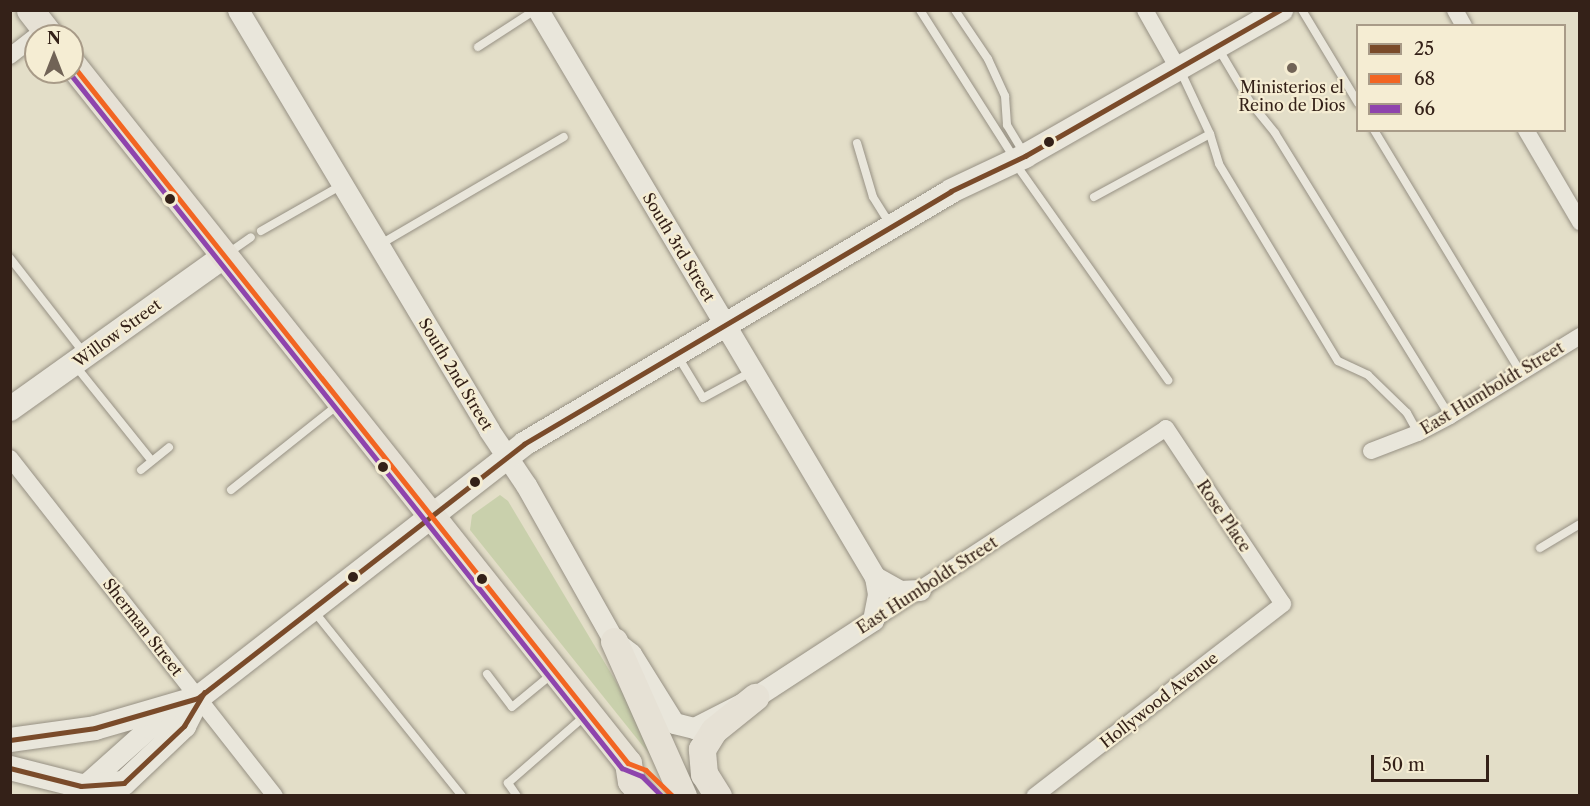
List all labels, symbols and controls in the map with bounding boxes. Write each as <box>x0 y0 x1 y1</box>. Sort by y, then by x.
north arrow <box>24 24 84 84</box>
legend <box>1356 24 1566 132</box>
text: N <box>47 28 61 48</box>
text: 25 <box>1414 38 1434 60</box>
marker: Ministerios el Reino de Dios <box>1285 61 1299 75</box>
text: 68 <box>1414 68 1435 90</box>
place label: Ministerios el Reino de Dios <box>1238 77 1346 115</box>
text: 66 <box>1414 98 1435 120</box>
unlabelled marker <box>1043 136 1055 148</box>
street label: South 3rd Street <box>639 189 719 305</box>
unlabelled marker <box>164 193 176 205</box>
street label: Willow Street <box>69 295 165 371</box>
street label: South 2nd Street <box>415 314 497 434</box>
street label: East Humboldt Street <box>1417 338 1567 438</box>
unlabelled marker <box>377 461 389 473</box>
unlabelled marker <box>469 476 481 488</box>
street label: Rose Place <box>1193 476 1255 556</box>
street label: East Humboldt Street <box>853 532 1001 638</box>
unlabelled marker <box>347 571 359 583</box>
unlabelled marker <box>476 573 488 585</box>
street label: Sherman Street <box>99 574 187 680</box>
street label: Hollywood Avenue <box>1096 648 1222 752</box>
scale bar <box>1374 743 1492 781</box>
text: 50 m <box>1382 754 1425 776</box>

